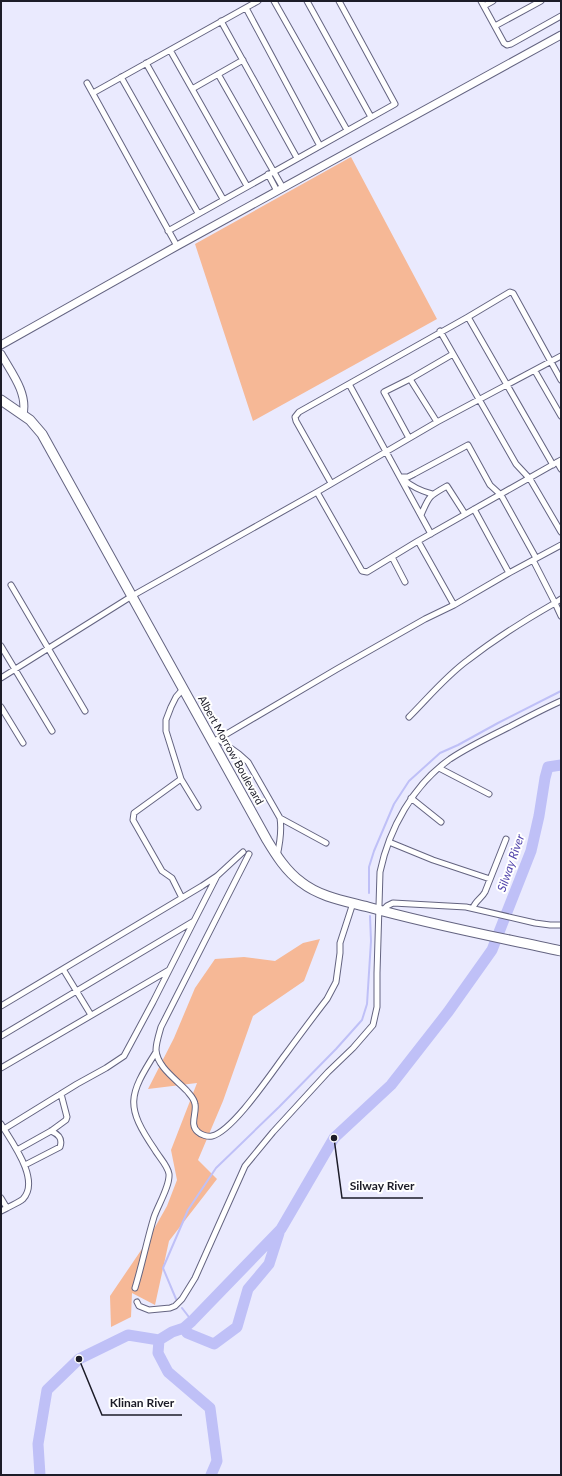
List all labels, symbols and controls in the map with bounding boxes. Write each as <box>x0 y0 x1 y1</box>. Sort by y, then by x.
street label: Albert Morrow Boulevard <box>196 693 267 807</box>
water label: Silway River <box>494 831 528 893</box>
callout: Silway River <box>342 1174 423 1198</box>
text: Silway River <box>350 1178 415 1193</box>
callout: Klinan River <box>102 1391 182 1415</box>
text: Klinan River <box>110 1395 175 1410</box>

